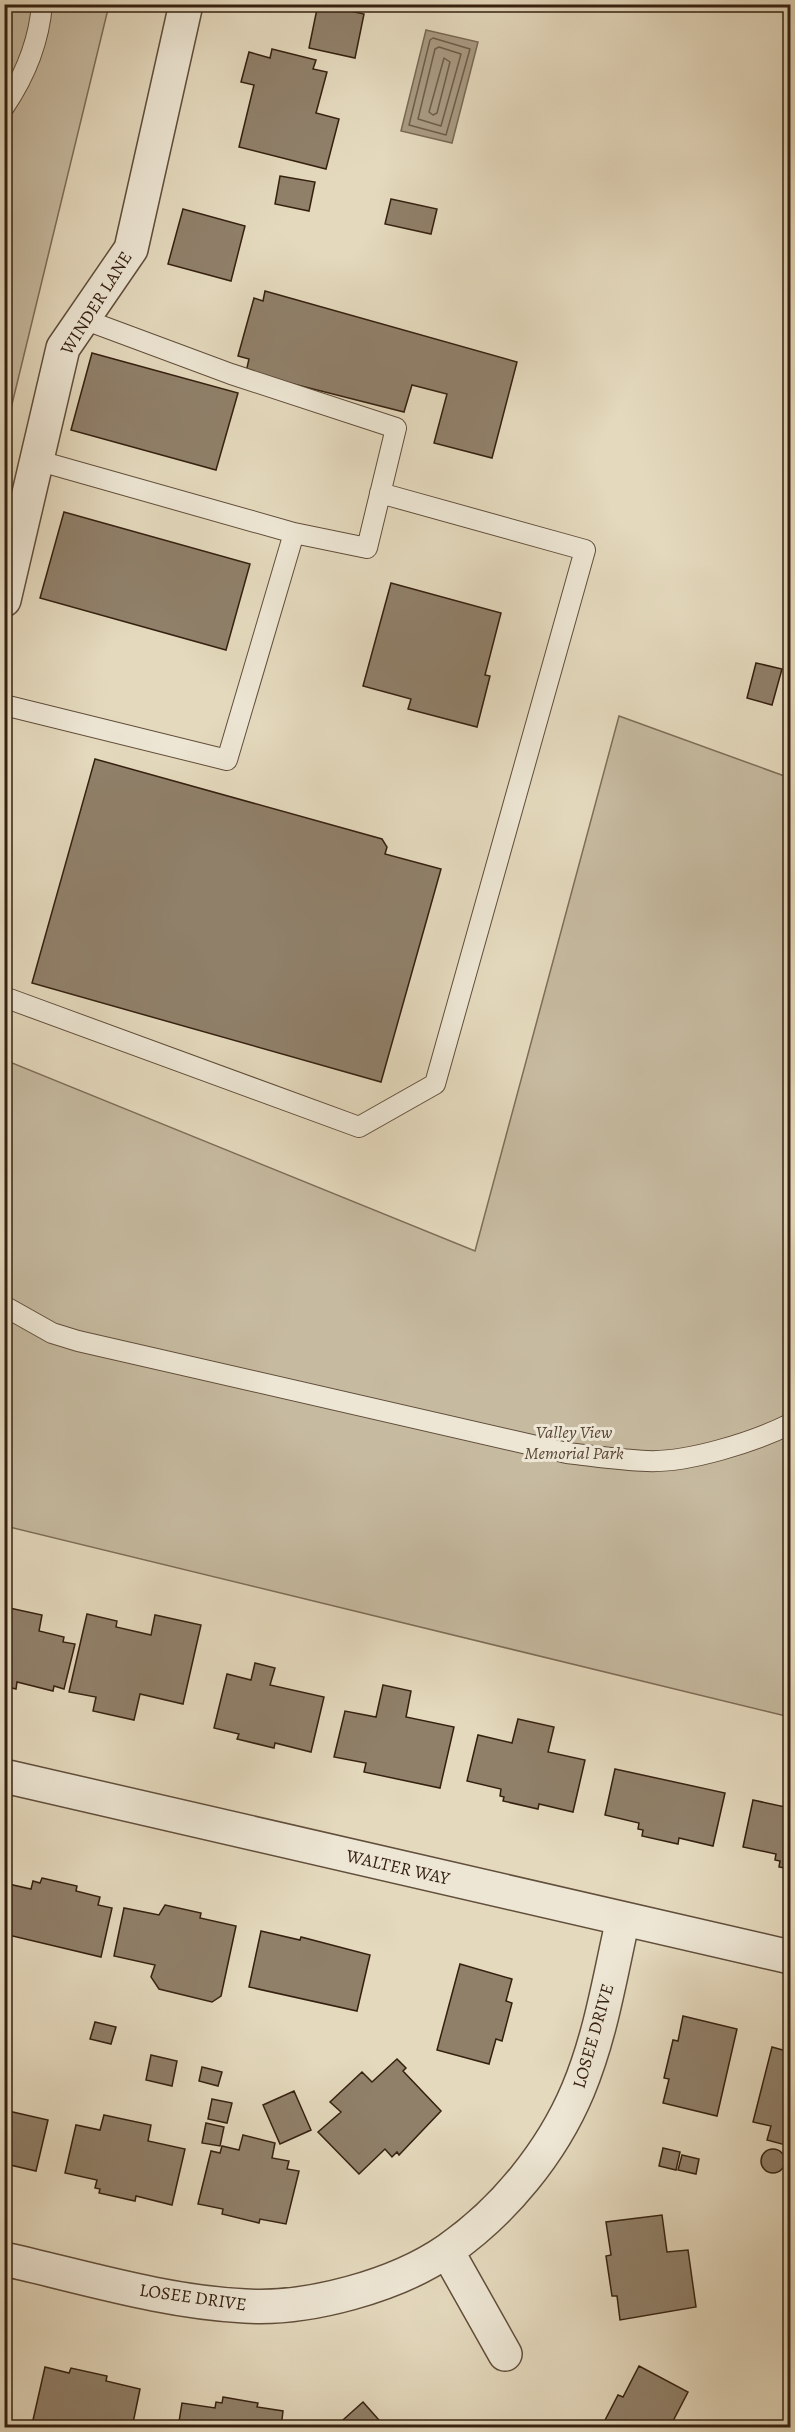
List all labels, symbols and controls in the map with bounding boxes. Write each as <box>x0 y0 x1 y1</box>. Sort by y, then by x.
street label: WINDER LANE <box>54 247 137 360</box>
park label: Valley View Memorial Park <box>524 1420 624 1465</box>
street label: WALTER WAY <box>343 1843 453 1891</box>
street label: LOSEE DRIVE <box>567 1981 619 2091</box>
street label: LOSEE DRIVE <box>138 2278 248 2316</box>

